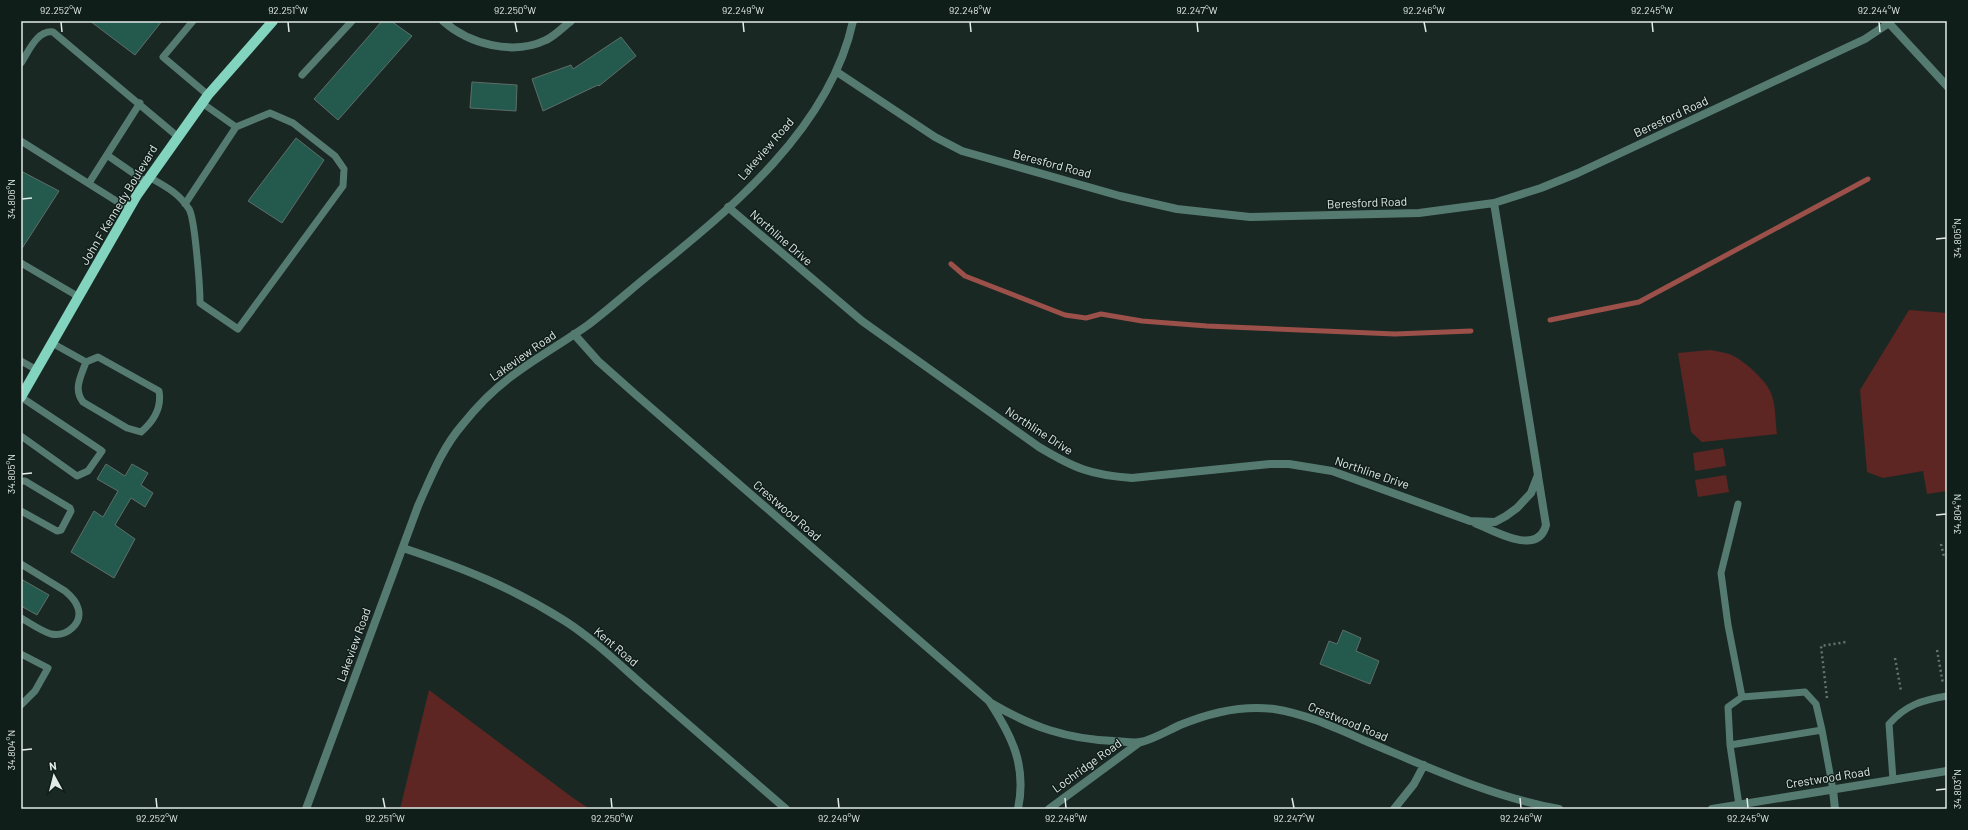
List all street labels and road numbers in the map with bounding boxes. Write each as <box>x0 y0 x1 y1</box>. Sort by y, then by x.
street label: Beresford Road <box>1631 93 1710 139</box>
street label: Lakeview Road <box>735 114 796 182</box>
street label: John F Kennedy Boulevard <box>77 142 160 267</box>
street label: Beresford Road <box>1012 146 1093 180</box>
street label: Beresford Road <box>1327 194 1407 210</box>
street label: Northline Drive <box>748 206 816 268</box>
street label: Lakeview Road <box>487 327 558 383</box>
street label: Northline Drive <box>1003 403 1076 457</box>
street label: Northline Drive <box>1333 453 1411 491</box>
street label: Crestwood Road <box>751 477 824 543</box>
street label: Lakeview Road <box>333 606 373 683</box>
street label: Kent Road <box>592 624 642 669</box>
street label: Crestwood Road <box>1306 699 1390 743</box>
street label: Lochridge Road <box>1049 735 1124 795</box>
street label: Crestwood Road <box>1785 763 1871 791</box>

